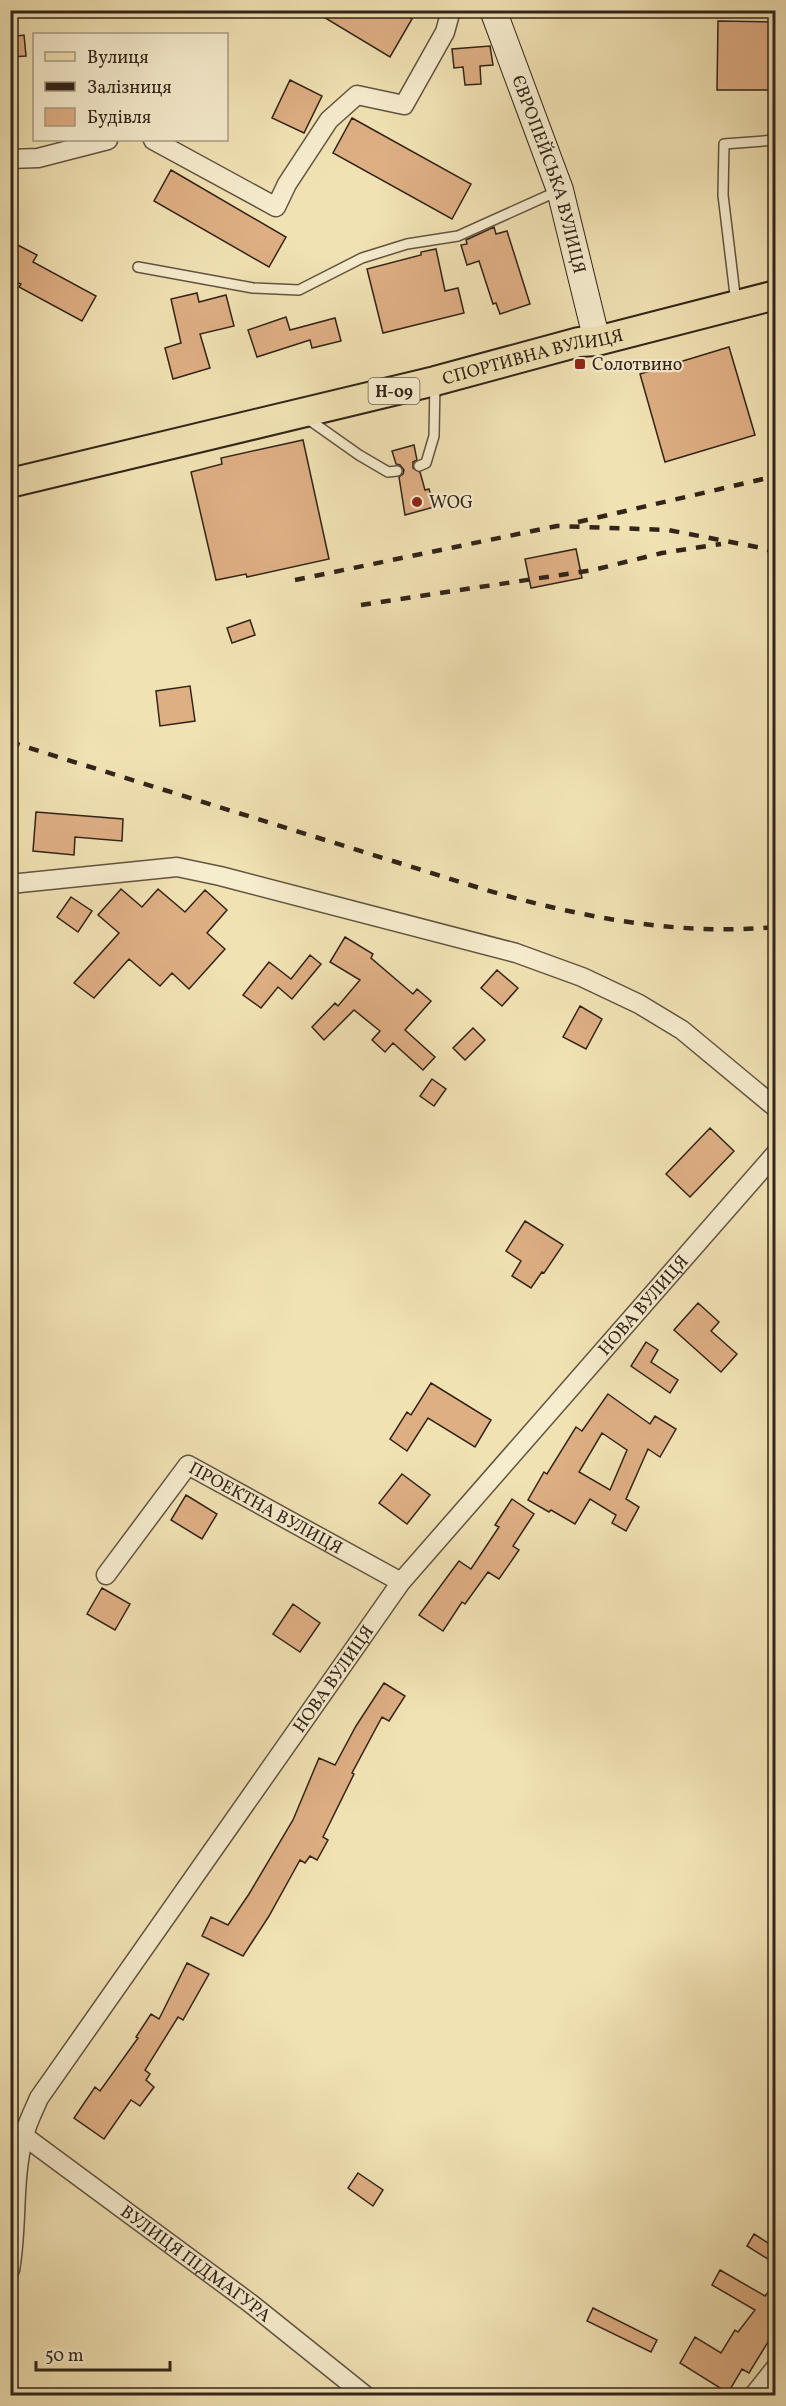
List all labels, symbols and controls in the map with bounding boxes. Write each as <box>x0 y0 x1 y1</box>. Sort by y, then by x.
legend <box>33 33 228 141</box>
text: Вулиця <box>87 46 149 71</box>
street label: ЄВРОПЕЙСЬКА ВУЛИЦЯ <box>504 72 591 276</box>
text: Залізниця <box>87 76 172 101</box>
text: Будівля <box>87 106 151 131</box>
street label: СПОРТИВНА ВУЛИЦЯ <box>440 324 626 392</box>
place label: Солотвино <box>592 353 682 378</box>
marker: Солотвино <box>573 357 587 371</box>
road number: Н-09 <box>368 378 420 404</box>
place label: WOG <box>429 491 473 516</box>
marker: WOG <box>410 495 424 509</box>
street label: НОВА ВУЛИЦЯ <box>593 1250 695 1362</box>
street label: ПРОЕКТНА ВУЛИЦЯ <box>184 1457 347 1561</box>
street label: НОВА ВУЛИЦЯ <box>288 1621 381 1738</box>
street label: ВУЛИЦЯ ПІДМАГУРА <box>114 2200 276 2329</box>
scale bar <box>36 2334 170 2372</box>
text: 50 m <box>45 2344 84 2369</box>

